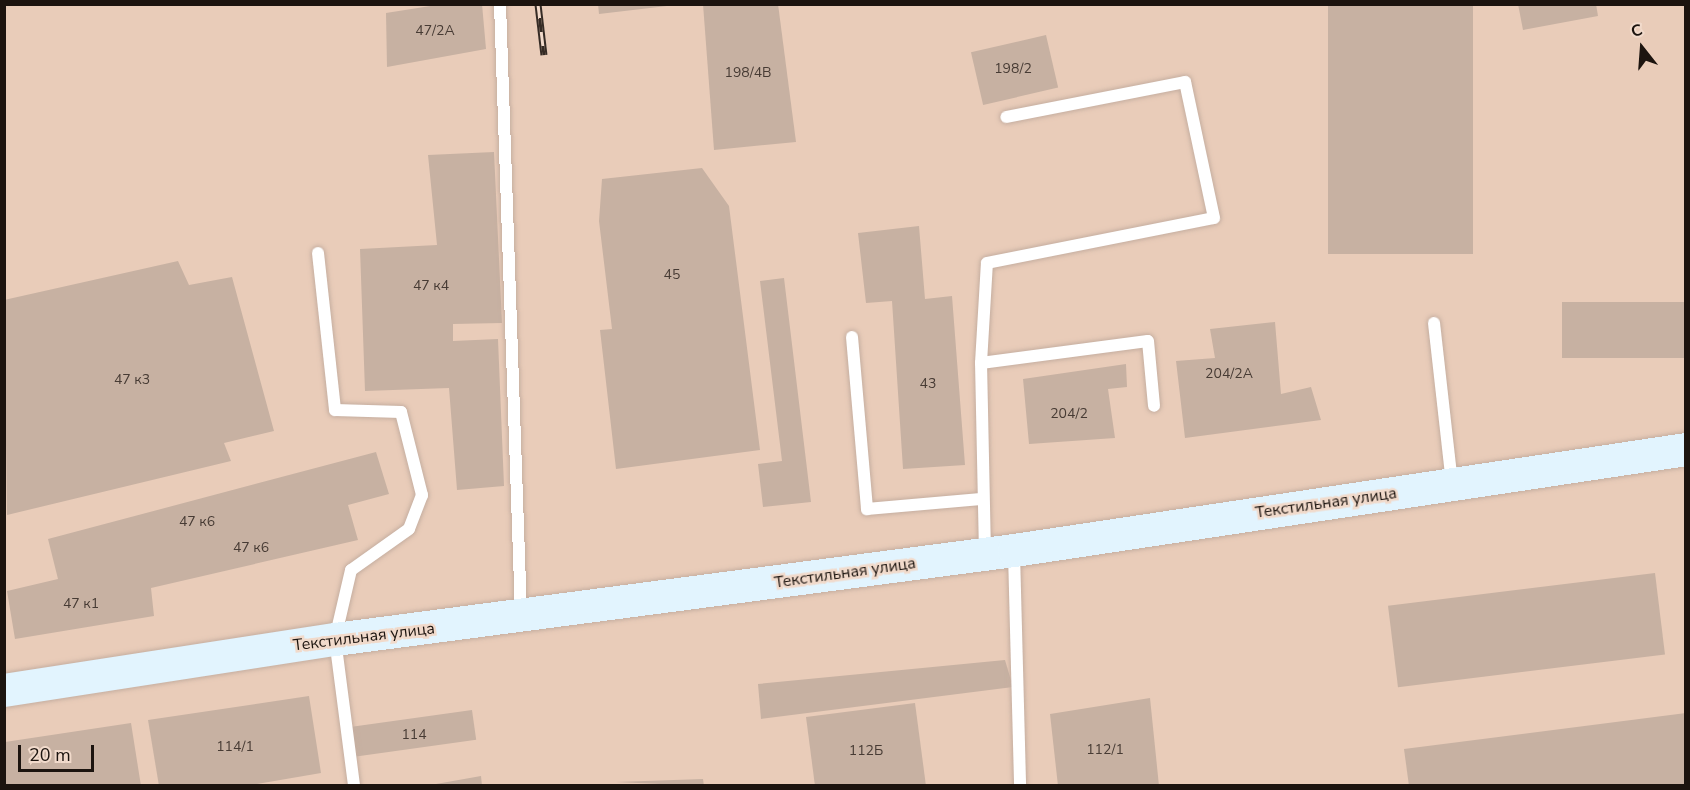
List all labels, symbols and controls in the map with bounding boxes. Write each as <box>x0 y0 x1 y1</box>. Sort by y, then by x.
north arrow <box>1612 18 1672 78</box>
text: С <box>1628 19 1645 43</box>
house number: 47/2А <box>415 23 455 39</box>
house number: 198/2 <box>994 61 1032 77</box>
house number: 198/4В <box>724 65 772 81</box>
house number: 45 <box>664 267 680 283</box>
house number: 47 к4 <box>413 278 449 294</box>
house number: 204/2А <box>1205 366 1253 382</box>
house number: 47 к3 <box>114 372 150 388</box>
house number: 43 <box>920 376 936 392</box>
house number: 204/2 <box>1050 406 1088 422</box>
street label: Текстильная улица <box>1254 484 1398 522</box>
house number: 47 к6 <box>179 514 215 530</box>
house number: 47 к6 <box>233 540 269 556</box>
street label: Текстильная улица <box>773 554 917 592</box>
house number: 47 к1 <box>63 596 99 612</box>
street label: Текстильная улица <box>292 619 436 655</box>
house number: 114 <box>401 727 427 743</box>
scale bar <box>21 733 98 771</box>
house number: 114/1 <box>216 739 254 755</box>
house number: 112/1 <box>1086 742 1124 758</box>
text: 20 m <box>29 743 71 767</box>
house number: 112Б <box>849 743 883 759</box>

